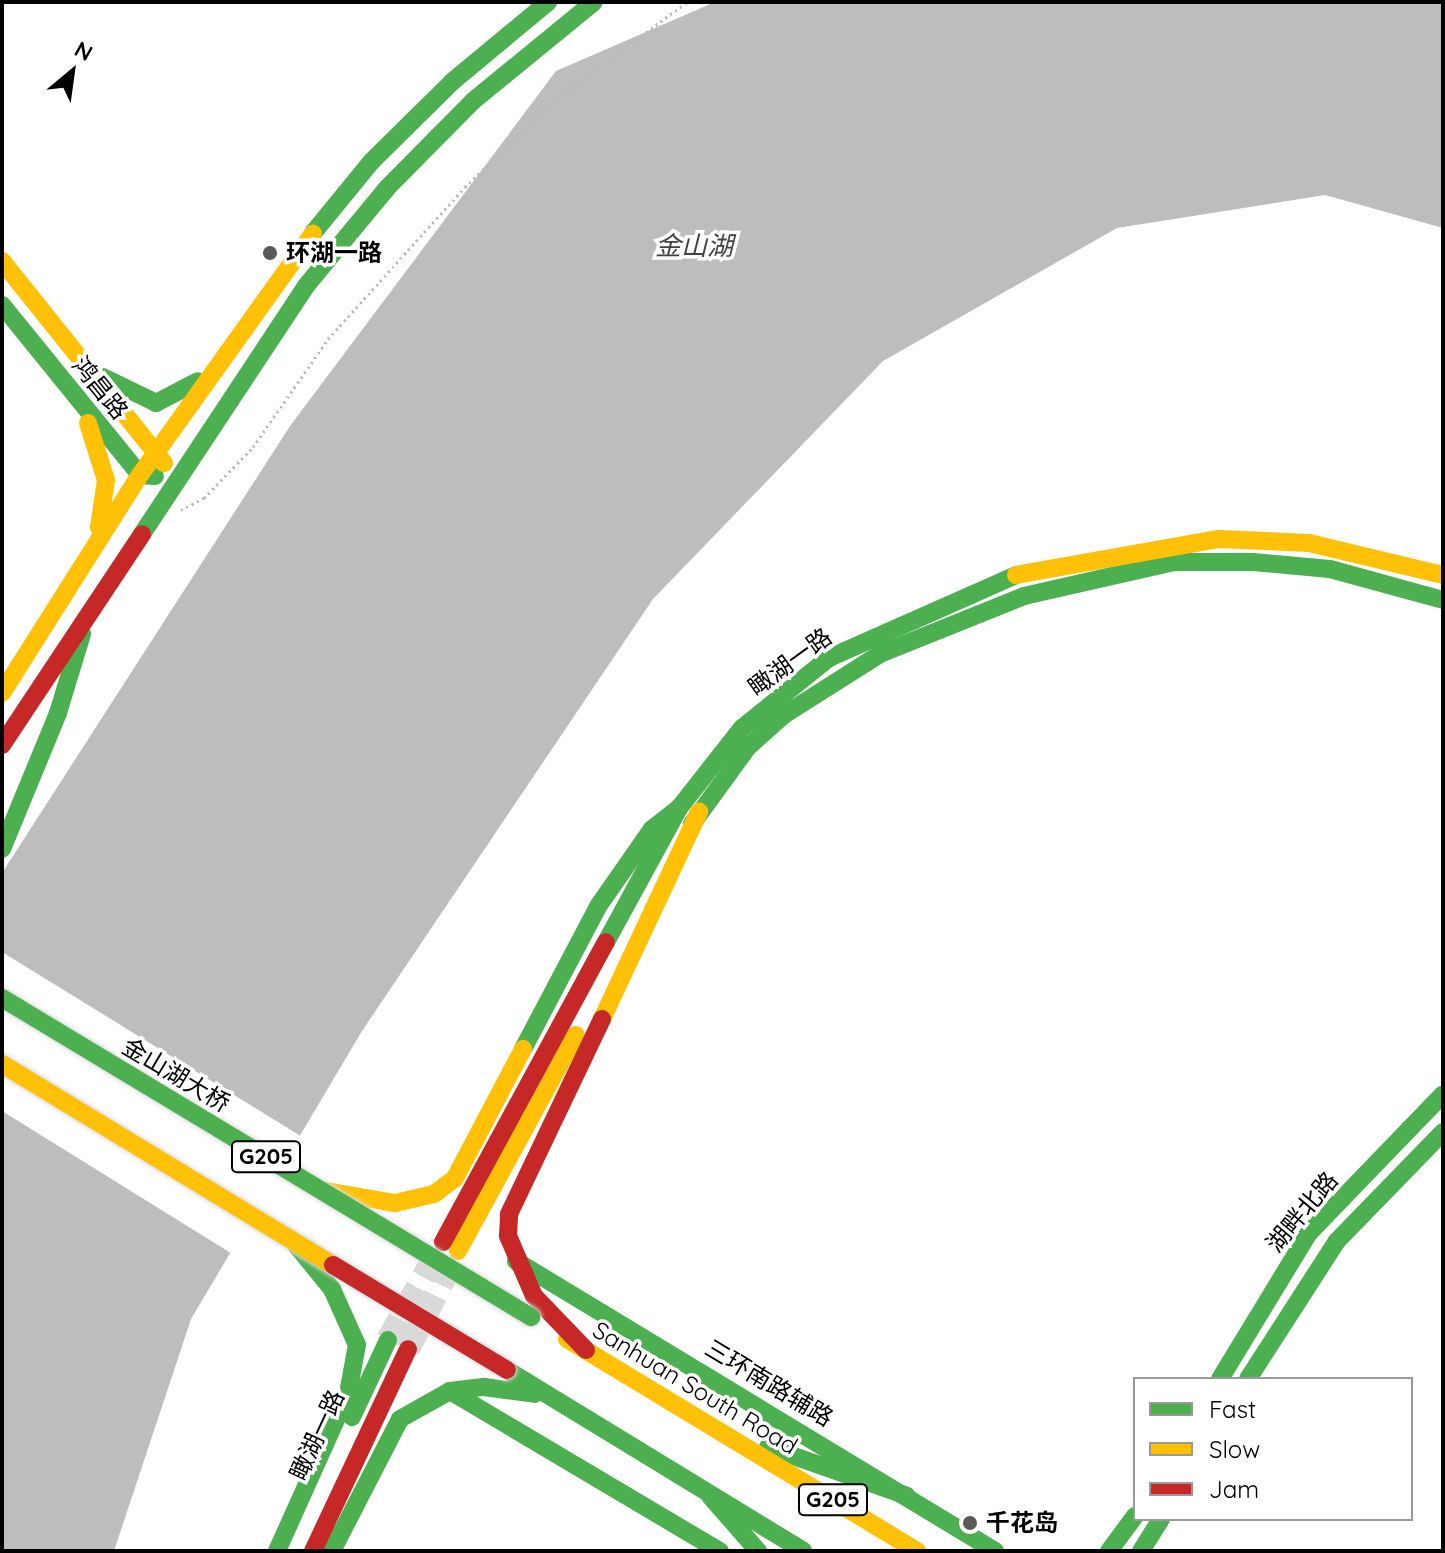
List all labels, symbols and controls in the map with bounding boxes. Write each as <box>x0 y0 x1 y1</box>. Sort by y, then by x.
north arrow <box>32 32 112 112</box>
text: N <box>70 35 97 67</box>
water label: 金山湖 <box>655 230 733 262</box>
place label: 环湖一路 <box>286 239 382 267</box>
marker: 环湖一路 <box>261 244 279 262</box>
street label: 鸿昌路 <box>66 351 134 425</box>
street label: 瞰湖一路 <box>743 622 837 702</box>
street label: 金山湖大桥 <box>117 1032 235 1118</box>
road number: G205 <box>230 1139 302 1175</box>
street label: 湖畔北路 <box>1260 1166 1344 1258</box>
street label: Sanhuan South Road <box>587 1315 803 1461</box>
street label: 三环南路辅路 <box>700 1334 838 1432</box>
legend <box>1133 1377 1413 1521</box>
street label: 瞰湖一路 <box>284 1385 350 1485</box>
text: Fast <box>1209 1394 1256 1424</box>
text: Slow <box>1209 1434 1260 1464</box>
text: Jam <box>1209 1474 1259 1504</box>
road number: G205 <box>797 1482 869 1518</box>
place label: 千花岛 <box>986 1509 1058 1537</box>
marker: 千花岛 <box>961 1514 979 1532</box>

